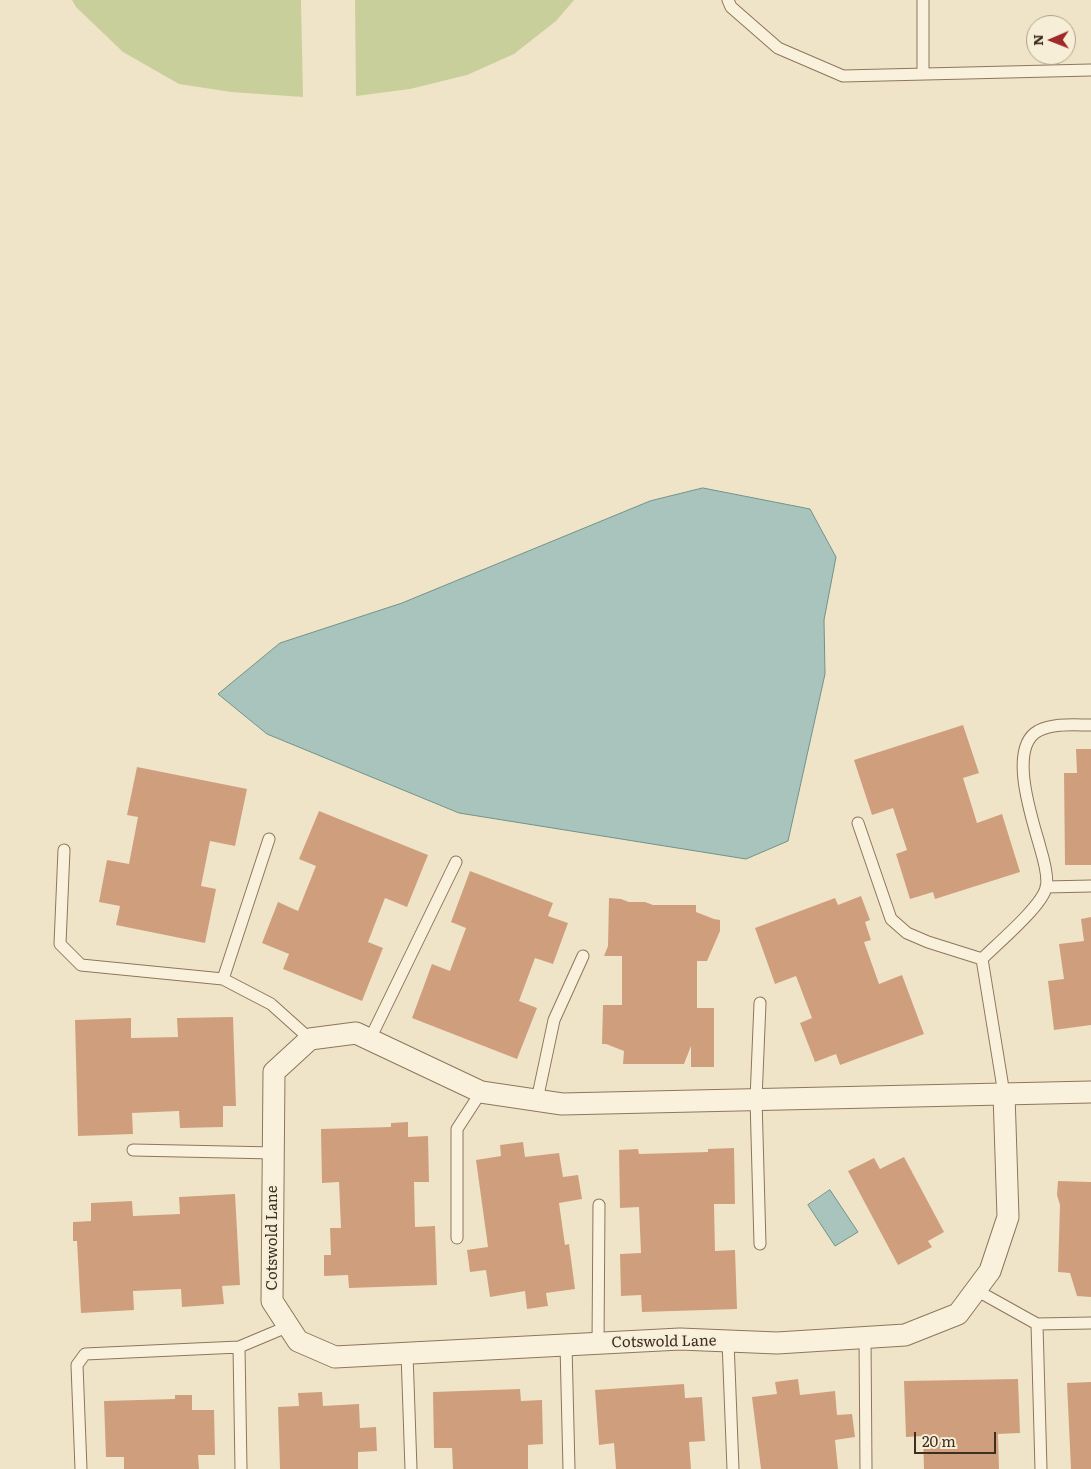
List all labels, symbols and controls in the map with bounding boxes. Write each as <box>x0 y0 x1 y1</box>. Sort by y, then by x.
north arrow <box>1026 15 1076 65</box>
text: N <box>1027 34 1047 46</box>
street label: Cotswold Lane <box>264 1186 282 1290</box>
street label: Cotswold Lane <box>611 1332 717 1352</box>
scale bar <box>916 1422 998 1454</box>
text: 20 m <box>922 1429 956 1452</box>

